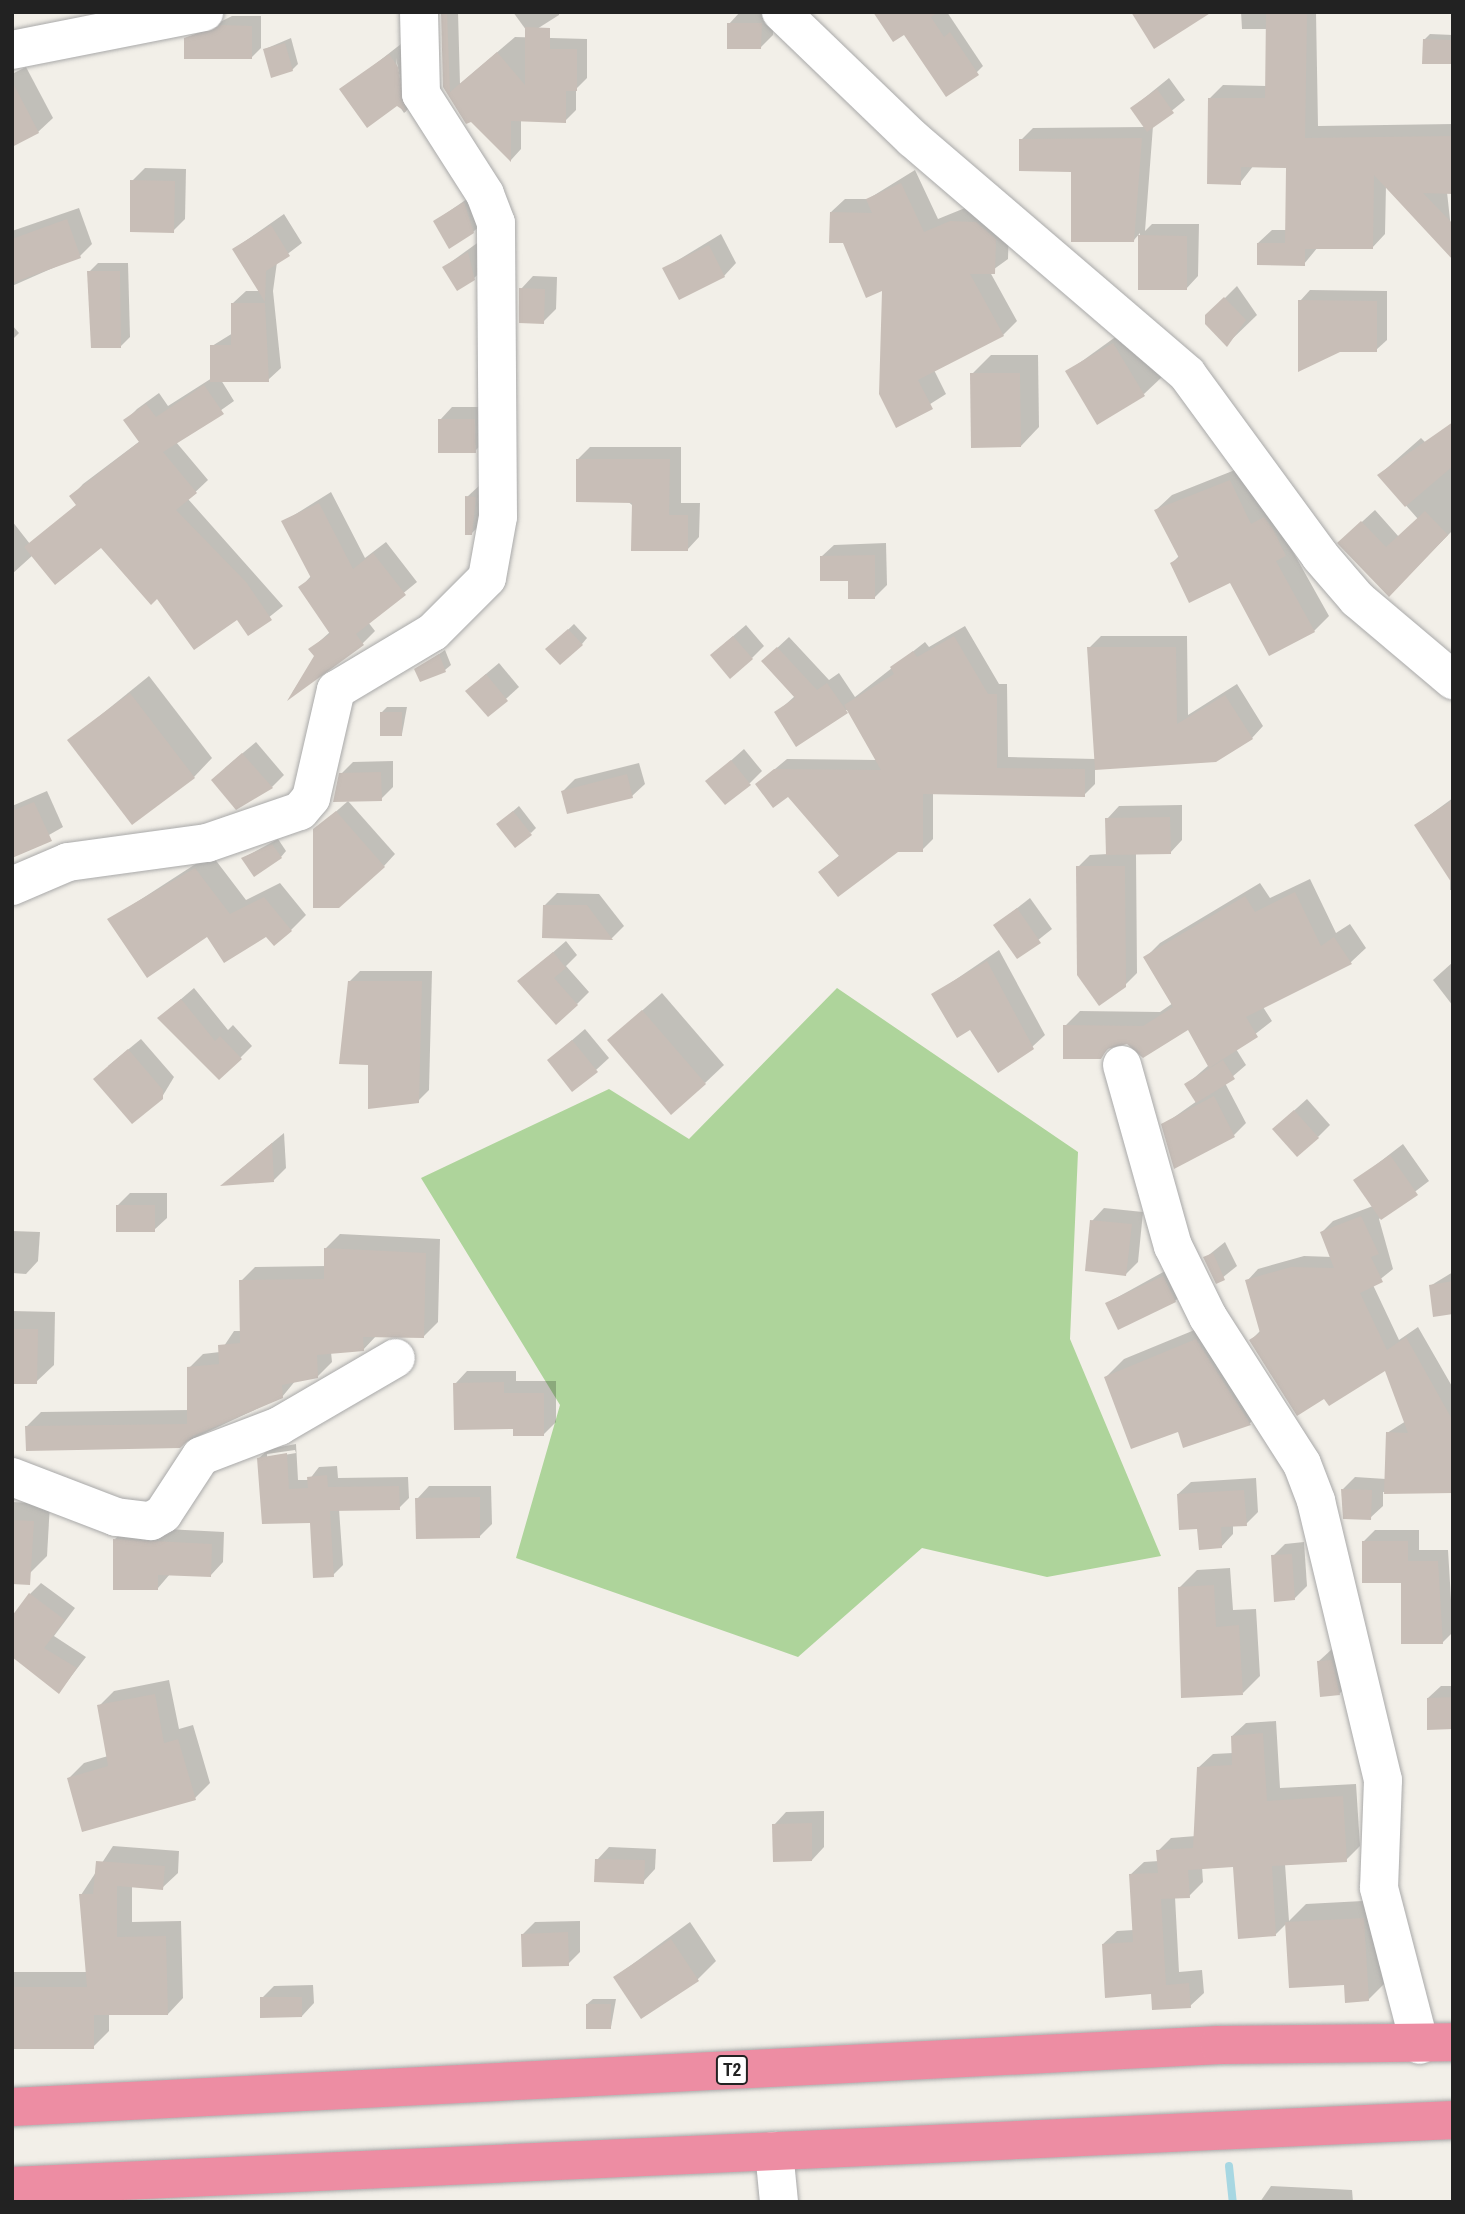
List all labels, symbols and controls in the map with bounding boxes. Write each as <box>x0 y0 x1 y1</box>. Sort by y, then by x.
road number: T2 <box>714 2054 750 2086</box>

